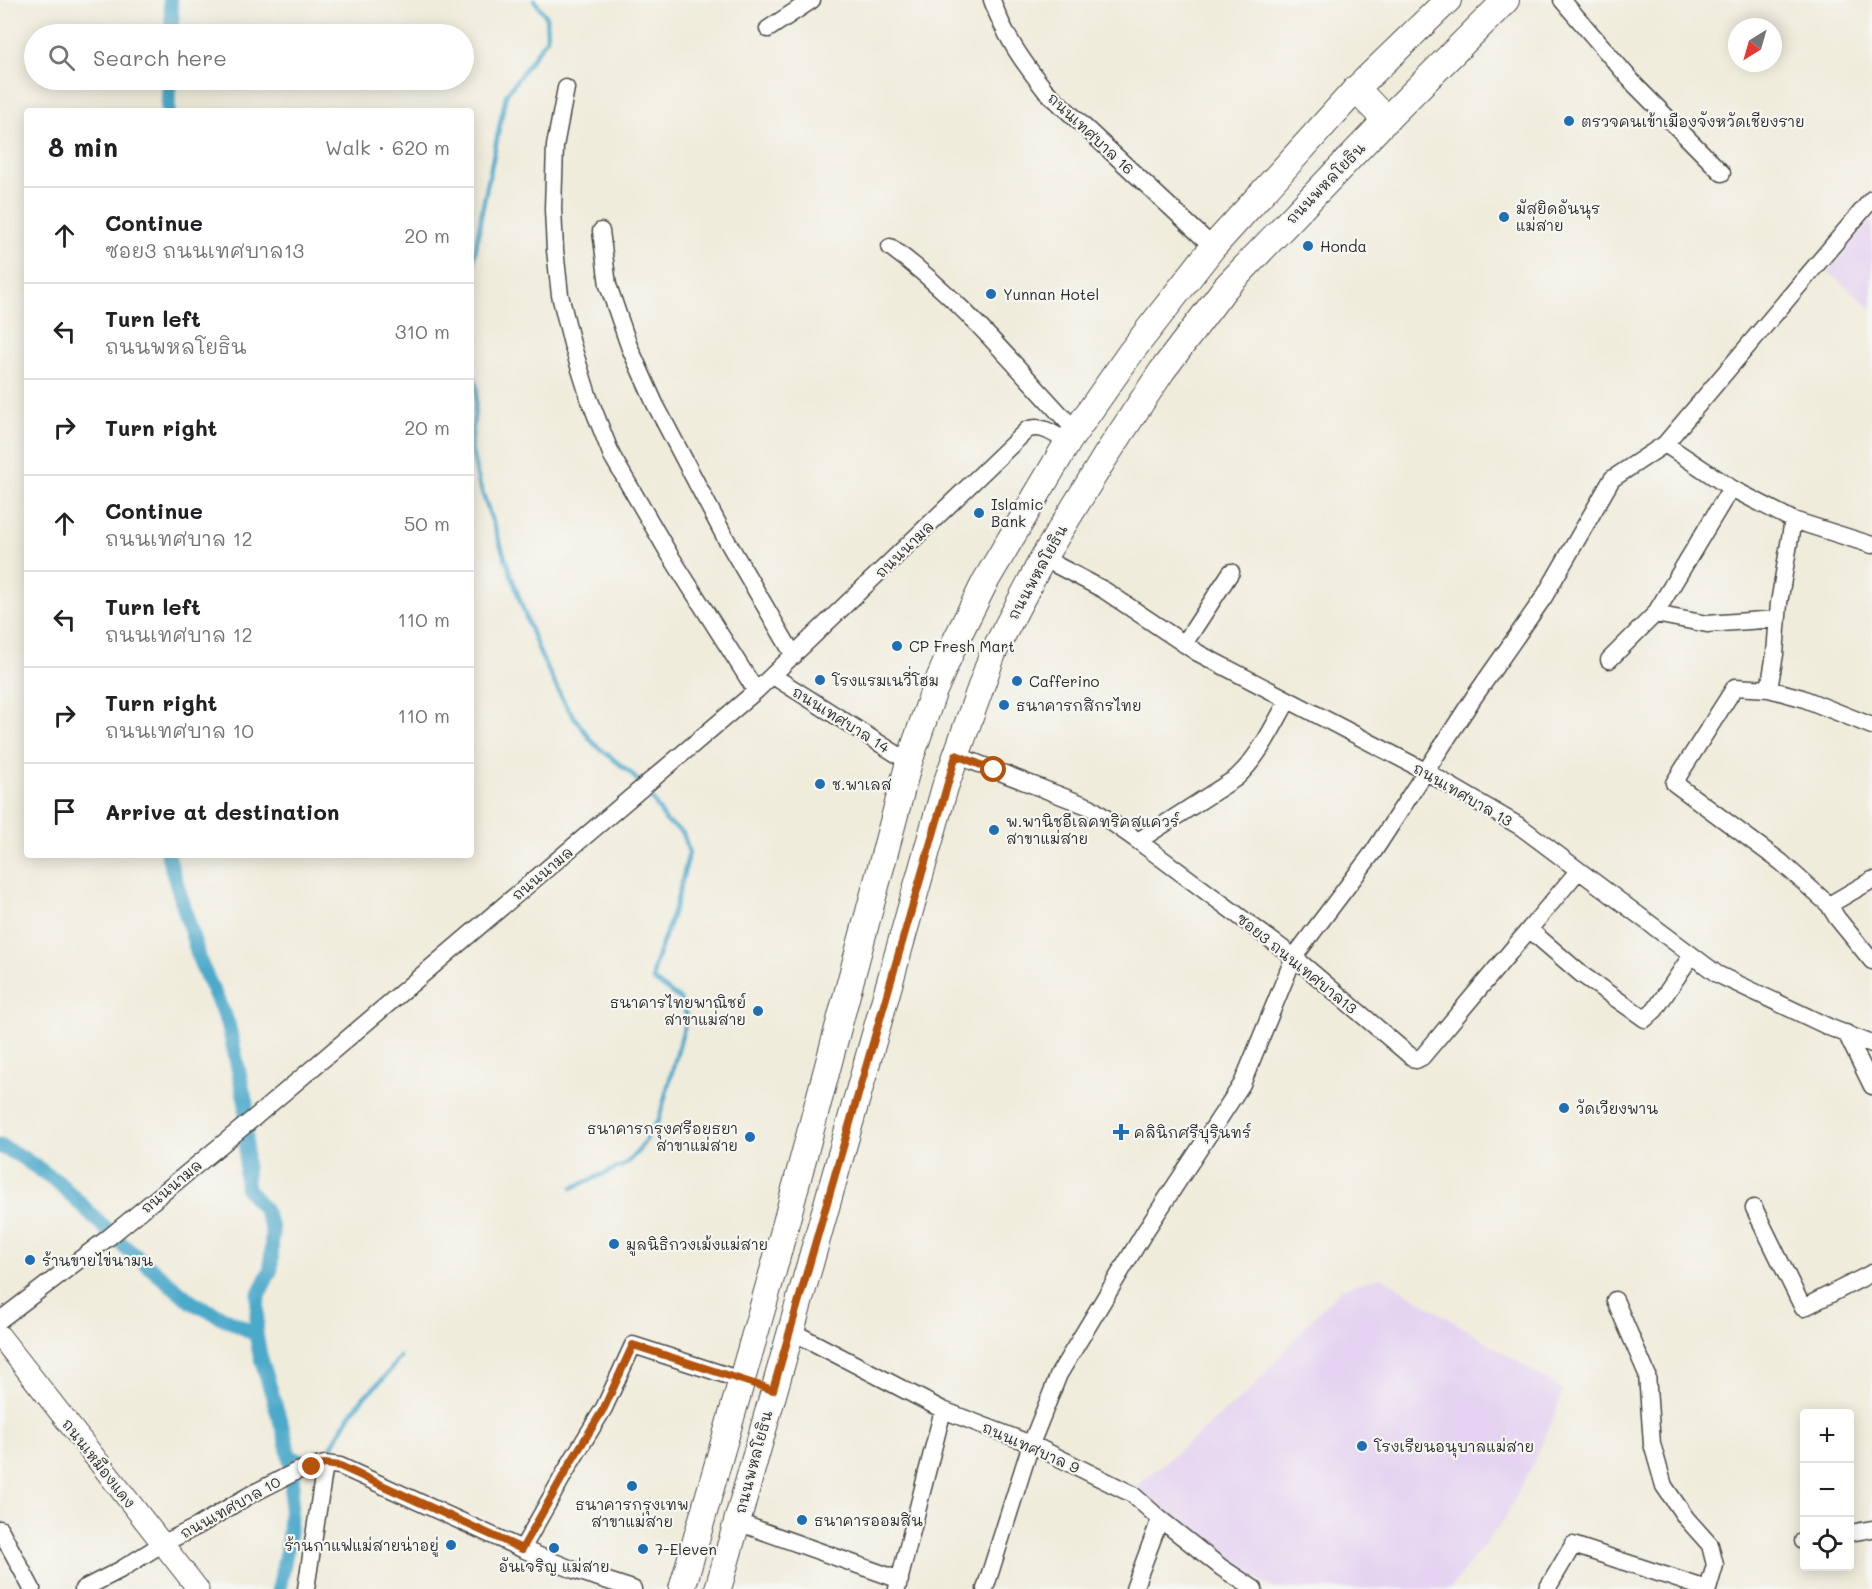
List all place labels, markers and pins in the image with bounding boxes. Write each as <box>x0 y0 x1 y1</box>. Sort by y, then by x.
place label: ตรวจคนเข้าเมืองจังหวัดเชียงราย <box>1581 110 1805 131</box>
marker: ตรวจคนเข้าเมืองจังหวัดเชียงราย <box>1562 114 1576 128</box>
place label: มัสยิดอันนุร แม่สาย <box>1516 198 1600 235</box>
marker: มัสยิดอันนุร แม่สาย <box>1497 210 1511 224</box>
place label: Honda <box>1320 236 1367 256</box>
marker: Honda <box>1301 239 1315 253</box>
place label: Yunnan Hotel <box>1003 284 1099 304</box>
marker: Yunnan Hotel <box>984 287 998 301</box>
place label: Islamic Bank <box>991 494 1044 531</box>
marker: Islamic Bank <box>972 506 986 520</box>
place label: CP Fresh Mart <box>909 636 1015 656</box>
marker: CP Fresh Mart <box>890 639 904 653</box>
place label: โรงแรมเนวี่โฮม <box>831 665 939 690</box>
place label: Cafferino <box>1029 671 1099 691</box>
marker: โรงแรมเนวี่โฮม <box>813 673 827 687</box>
marker: Cafferino <box>1010 674 1024 688</box>
place label: ธนาคารกสิกรไทย <box>1016 695 1142 715</box>
marker: ธนาคารกสิกรไทย <box>997 698 1011 712</box>
place label: ช.พาเลส <box>832 774 892 794</box>
marker: ช.พาเลส <box>813 777 827 791</box>
place label: พ.พานิชอีเลคทริคสแควร์ สาขาแม่สาย <box>1006 811 1179 848</box>
marker: พ.พานิชอีเลคทริคสแควร์ สาขาแม่สาย <box>987 823 1001 837</box>
place label: ธนาคารไทยพาณิชย์ สาขาแม่สาย <box>610 992 746 1029</box>
marker: ธนาคารไทยพาณิชย์ สาขาแม่สาย <box>751 1004 765 1018</box>
place label: วัดเวียงพาน <box>1576 1098 1658 1118</box>
marker: วัดเวียงพาน <box>1557 1101 1571 1115</box>
place label: ธนาคารกรุงศรีอยุธยา สาขาแม่สาย <box>587 1118 738 1155</box>
place label: คลินิกศรีบุรินทร์ <box>1134 1122 1251 1144</box>
marker: คลินิกศรีบุรินทร์ <box>1112 1123 1130 1141</box>
marker: ธนาคารกรุงศรีอยุธยา สาขาแม่สาย <box>743 1130 757 1144</box>
place label: มูลนิธิกวงเม้งแม่สาย <box>626 1234 768 1256</box>
marker: มูลนิธิกวงเม้งแม่สาย <box>607 1237 621 1251</box>
place label: ร้านขายไข่นามน <box>42 1250 153 1270</box>
marker: ร้านขายไข่นามน <box>23 1253 37 1267</box>
place label: โรงเรียนอนุบาลแม่สาย <box>1373 1436 1534 1458</box>
marker: โรงเรียนอนุบาลแม่สาย <box>1355 1439 1369 1453</box>
marker: ธนาคารกรุงเทพ สาขาแม่สาย <box>625 1479 639 1493</box>
place label: ธนาคารกรุงเทพ สาขาแม่สาย <box>575 1494 689 1531</box>
place label: ธนาคารออมสิน <box>814 1510 923 1530</box>
marker: ธนาคารออมสิน <box>795 1513 809 1527</box>
place label: ร้านกาแฟแม่สายน่าอยู่ <box>284 1535 439 1557</box>
marker: ร้านกาแฟแม่สายน่าอยู่ <box>444 1538 458 1552</box>
place label: 7-Eleven <box>655 1539 717 1559</box>
marker: อันเจริญ แม่สาย <box>547 1541 561 1555</box>
marker: 7-Eleven <box>636 1542 650 1556</box>
place label: อันเจริญ แม่สาย <box>498 1556 610 1576</box>

